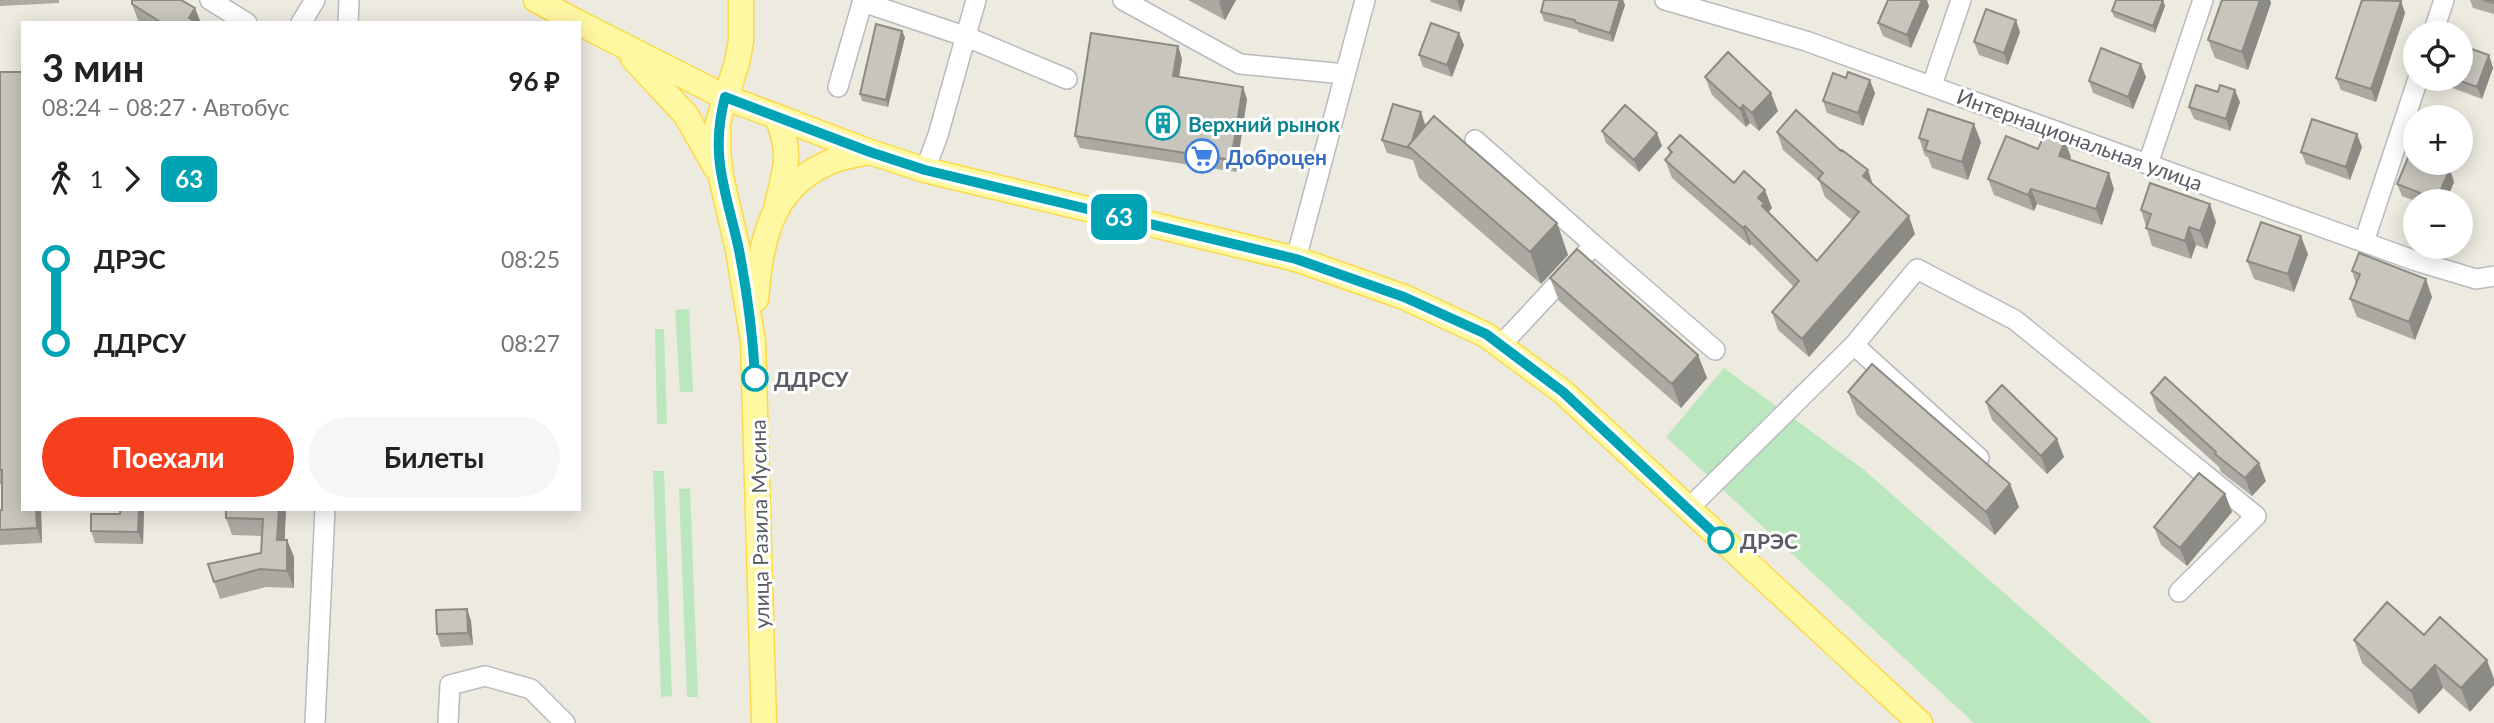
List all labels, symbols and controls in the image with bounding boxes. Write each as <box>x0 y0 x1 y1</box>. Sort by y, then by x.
map controls <box>2403 21 2473 259</box>
button: locate <box>2403 21 2473 91</box>
text: 3 мин <box>42 44 144 90</box>
text: 96 ₽ <box>508 65 560 97</box>
street label: Интернациональная улица <box>1954 83 2206 195</box>
text: 08:24 – 08:27 · Автобус <box>42 93 290 121</box>
building icon: Верхний рынок <box>1144 104 1182 142</box>
button: + <box>2403 105 2473 175</box>
place label: Верхний рынок <box>1188 111 1340 136</box>
supermarket icon: Доброцен <box>1183 137 1221 175</box>
place label: Доброцен <box>1226 144 1327 169</box>
icon: walk <box>42 160 80 198</box>
icon: forward <box>113 160 151 198</box>
text: 63 <box>175 164 203 193</box>
text: 1 <box>90 165 103 193</box>
button: − <box>2403 189 2473 259</box>
line badge: 63 <box>1088 194 1150 240</box>
text: 63 <box>1105 202 1133 231</box>
text: ДРЭС <box>94 243 166 275</box>
text: 08:25 <box>501 245 560 273</box>
text: ДДРСУ <box>94 327 186 359</box>
text: 08:27 <box>501 329 560 357</box>
marker: ДДРСУ <box>742 365 768 391</box>
place label: ДДРСУ <box>774 366 849 391</box>
button: Поехали <box>42 417 294 497</box>
button: Билеты <box>308 417 560 497</box>
street label: улица Разила Мусина <box>745 419 773 629</box>
marker: ДРЭС <box>1708 527 1734 553</box>
place label: ДРЭС <box>1740 528 1798 553</box>

